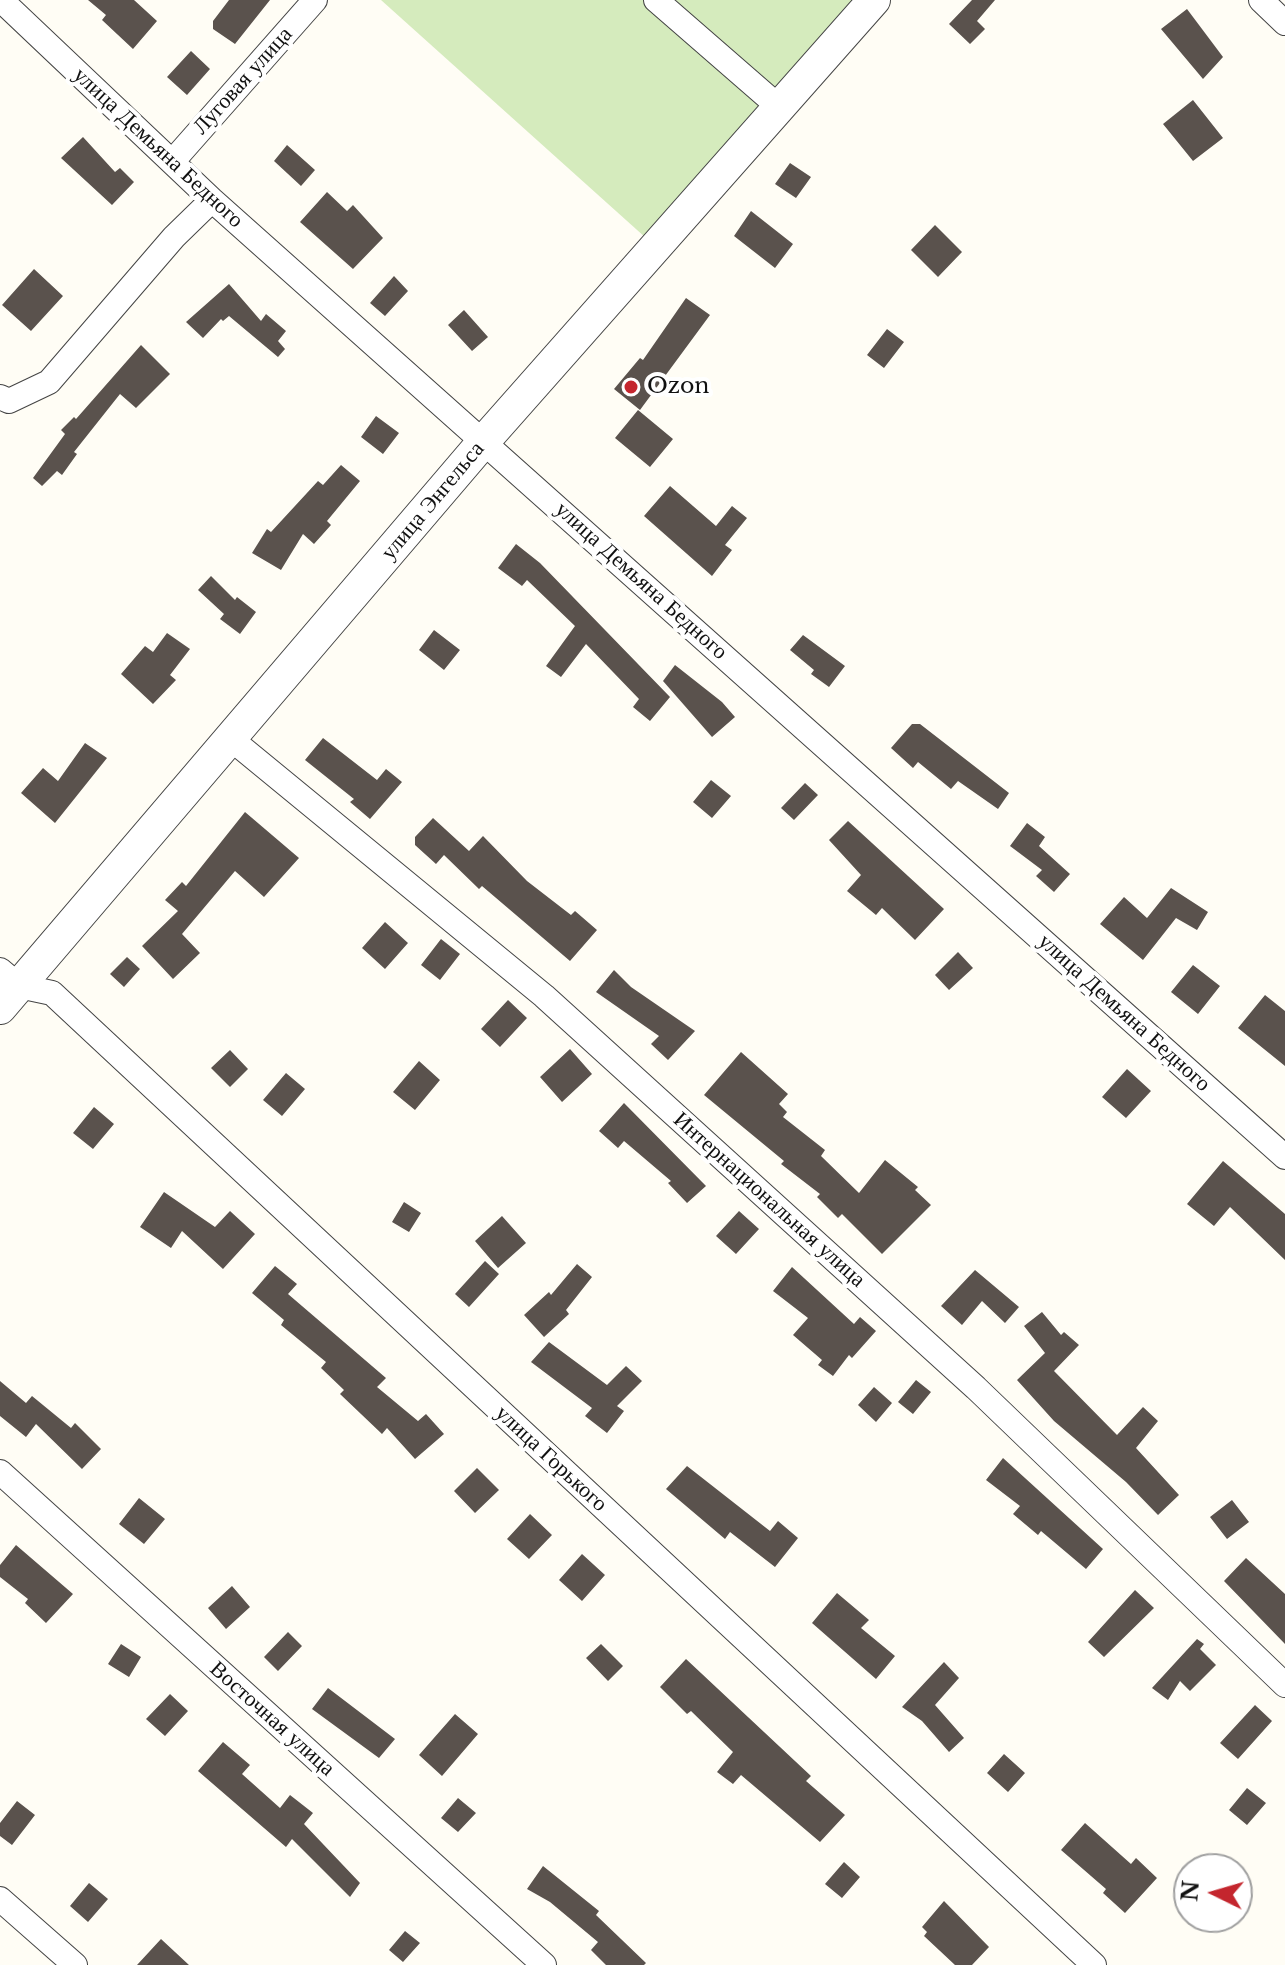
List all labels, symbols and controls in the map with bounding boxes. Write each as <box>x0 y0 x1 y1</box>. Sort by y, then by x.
street label: Луговая улица <box>188 22 298 140</box>
street label: улица Демьяна Бедного <box>67 62 249 234</box>
place label: Ozon <box>647 374 709 400</box>
marker: Ozon <box>622 378 640 396</box>
street label: улица Энгельса <box>376 437 490 565</box>
street label: улица Демьяна Бедного <box>549 497 733 665</box>
street label: улица Демьяна Бедного <box>1032 929 1216 1097</box>
street label: Интернациональная улица <box>668 1107 870 1293</box>
street label: улица Горького <box>490 1400 612 1518</box>
street label: Восточная улица <box>204 1656 340 1782</box>
north arrow <box>1173 1853 1253 1933</box>
text: N <box>1176 1880 1205 1903</box>

